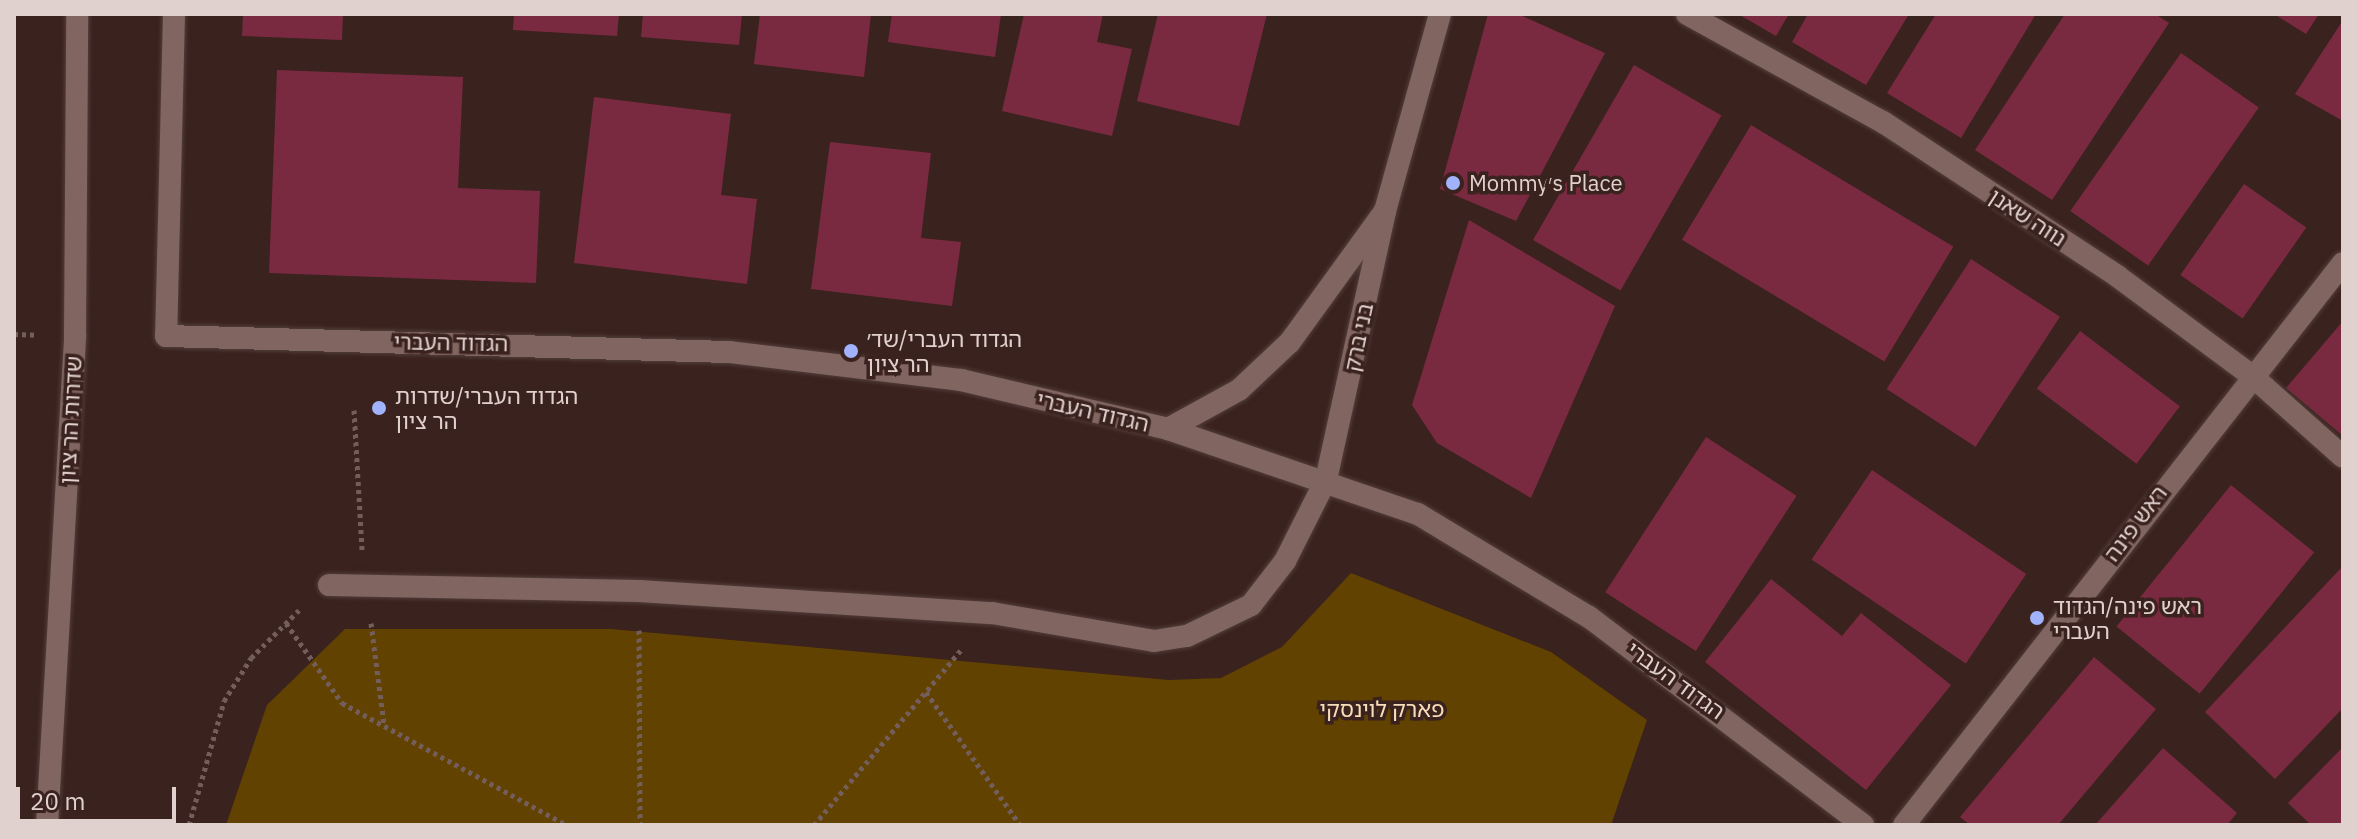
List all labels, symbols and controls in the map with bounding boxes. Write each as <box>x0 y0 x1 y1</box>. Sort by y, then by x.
place label: Mommy׳s Place <box>1469 170 1622 196</box>
marker: Mommy׳s Place <box>1444 174 1462 192</box>
street label: נווה שאנן <box>1985 182 2071 252</box>
street label: בני ברק <box>1338 300 1378 374</box>
place label: הגדוד העברי/שד׳ הר ציון <box>867 325 1022 376</box>
street label: הגדוד העברי <box>394 328 508 356</box>
marker: הגדוד העברי/שד׳ הר ציון <box>842 342 860 360</box>
street label: שדרות הר ציון <box>53 355 87 485</box>
place label: הגדוד העברי/שדרות הר ציון <box>395 382 578 434</box>
street label: הגדוד העברי <box>1034 385 1152 437</box>
marker: הגדוד העברי/שדרות הר ציון <box>370 399 388 417</box>
street label: ראש פינה <box>2098 480 2172 566</box>
place label: ראש פינה/הגדוד העברי <box>2053 592 2202 644</box>
marker: ראש פינה/הגדוד העברי <box>2028 609 2046 627</box>
street label: הגדוד העברי <box>1622 636 1730 724</box>
park label: פארק לוינסקי <box>1320 696 1444 722</box>
scale bar <box>20 771 180 821</box>
text: 20 m <box>30 785 85 817</box>

